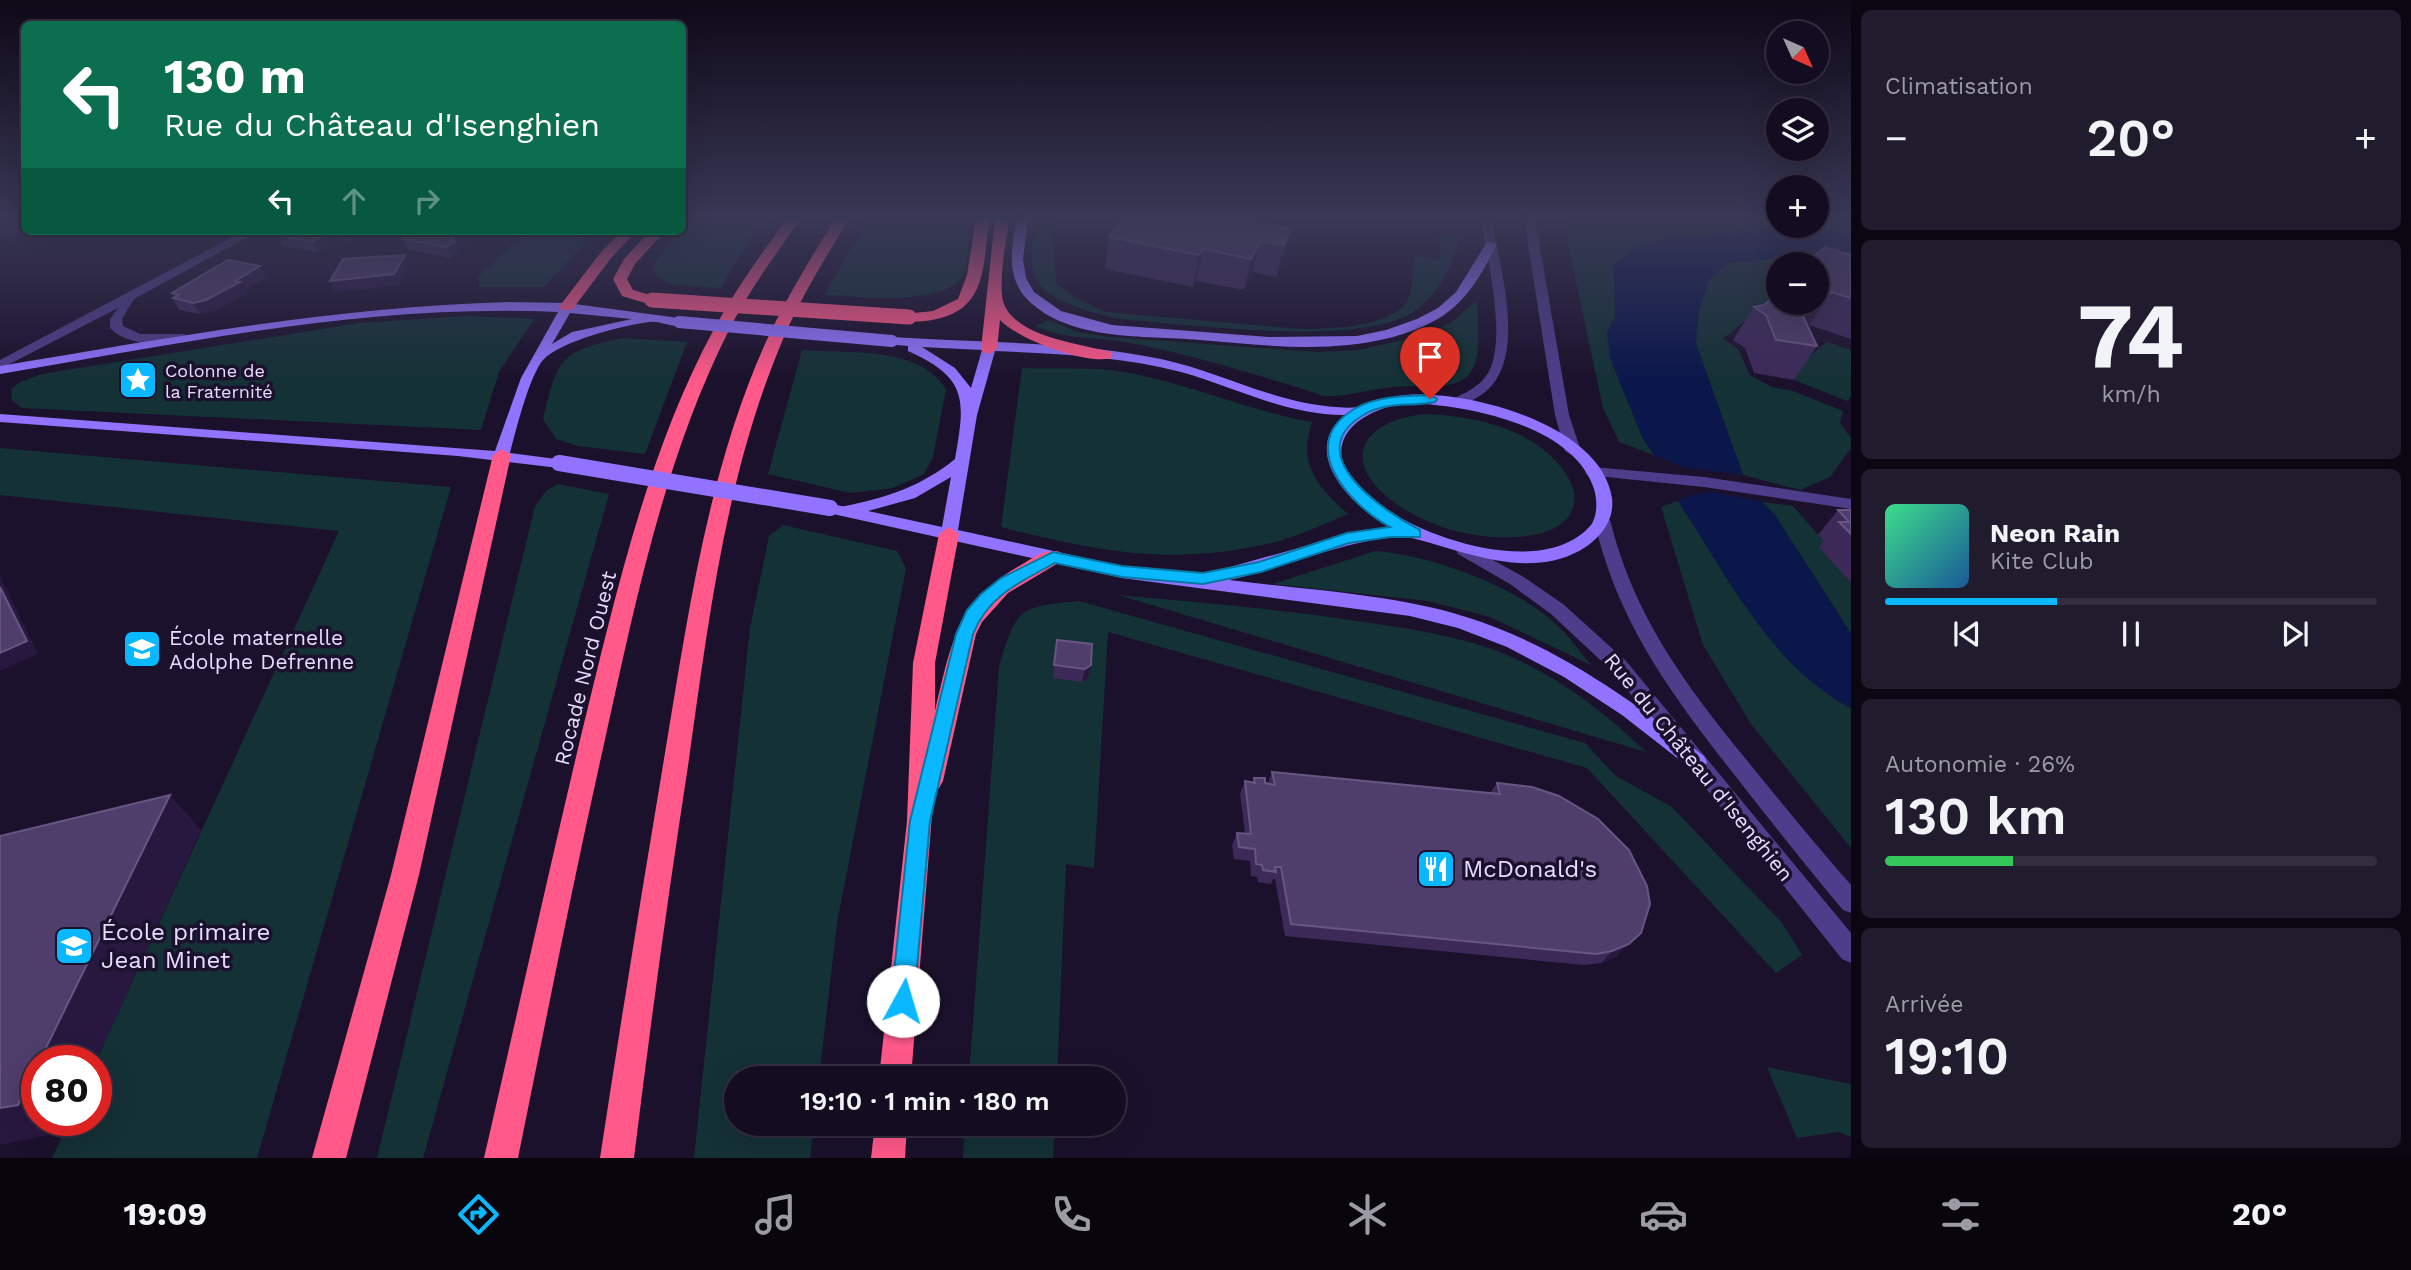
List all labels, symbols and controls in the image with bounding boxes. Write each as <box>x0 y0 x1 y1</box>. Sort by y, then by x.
north arrow <box>1766 21 1829 84</box>
map controls <box>1766 21 1829 315</box>
text: 130 m <box>164 47 306 105</box>
icon: left <box>49 49 140 140</box>
text: Climatisation <box>1885 73 2033 100</box>
button: layers <box>1766 98 1829 161</box>
text: Rue du Château d'Isenghien <box>164 106 600 144</box>
text: 20° <box>2087 108 2175 169</box>
text: − <box>1885 116 1908 160</box>
text: + <box>2354 116 2377 160</box>
button: + <box>1766 175 1829 238</box>
icon: left <box>262 182 300 220</box>
icon: ahead <box>335 182 373 220</box>
icon: right <box>408 182 446 220</box>
button: − <box>1766 252 1829 315</box>
text: 74 <box>2078 282 2184 389</box>
pin <box>1400 327 1460 399</box>
icon: arrive <box>1411 338 1449 376</box>
place icon: Colonne de la Fraternité <box>117 359 159 401</box>
place label: Colonne de la Fraternité <box>165 360 273 402</box>
text: km/h <box>2101 381 2161 408</box>
text: Neon Rain <box>1990 518 2120 548</box>
text: Kite Club <box>1990 548 2093 575</box>
street label: Rocade Nord Ouest <box>549 568 621 768</box>
icon: previous <box>1948 615 1986 653</box>
icon: pause <box>2112 615 2150 653</box>
icon: next <box>2276 615 2314 653</box>
place label: École maternelle Adolphe Defrenne <box>169 625 354 674</box>
school or university icon: École maternelle Adolphe Defrenne <box>121 628 163 670</box>
street label: Rue du Château d'Isenghien <box>1599 648 1799 886</box>
text: Autonomie · 26% <box>1885 751 2075 778</box>
text: 130 km <box>1885 786 2067 847</box>
restaurant icon: McDonald's <box>1415 848 1457 890</box>
place label: McDonald's <box>1463 855 1597 883</box>
place label: École primaire Jean Minet <box>101 918 270 974</box>
school or university icon: École primaire Jean Minet <box>53 925 95 967</box>
position arrow <box>866 964 940 1038</box>
text: Arrivée <box>1885 991 1964 1018</box>
text: 19:10 <box>1885 1026 2009 1087</box>
speed limit sign: 80 <box>21 1045 112 1136</box>
text: 19:10 · 1 min · 180 m <box>800 1086 1050 1116</box>
icon: directions <box>454 1190 503 1239</box>
icon: music <box>751 1190 800 1239</box>
icon: phone <box>1047 1190 1096 1239</box>
icon: climate <box>1343 1190 1392 1239</box>
icon: car <box>1639 1190 1688 1239</box>
icon: filters <box>1936 1190 1985 1239</box>
text: 19:09 <box>124 1195 207 1233</box>
text: 20° <box>2232 1195 2287 1233</box>

